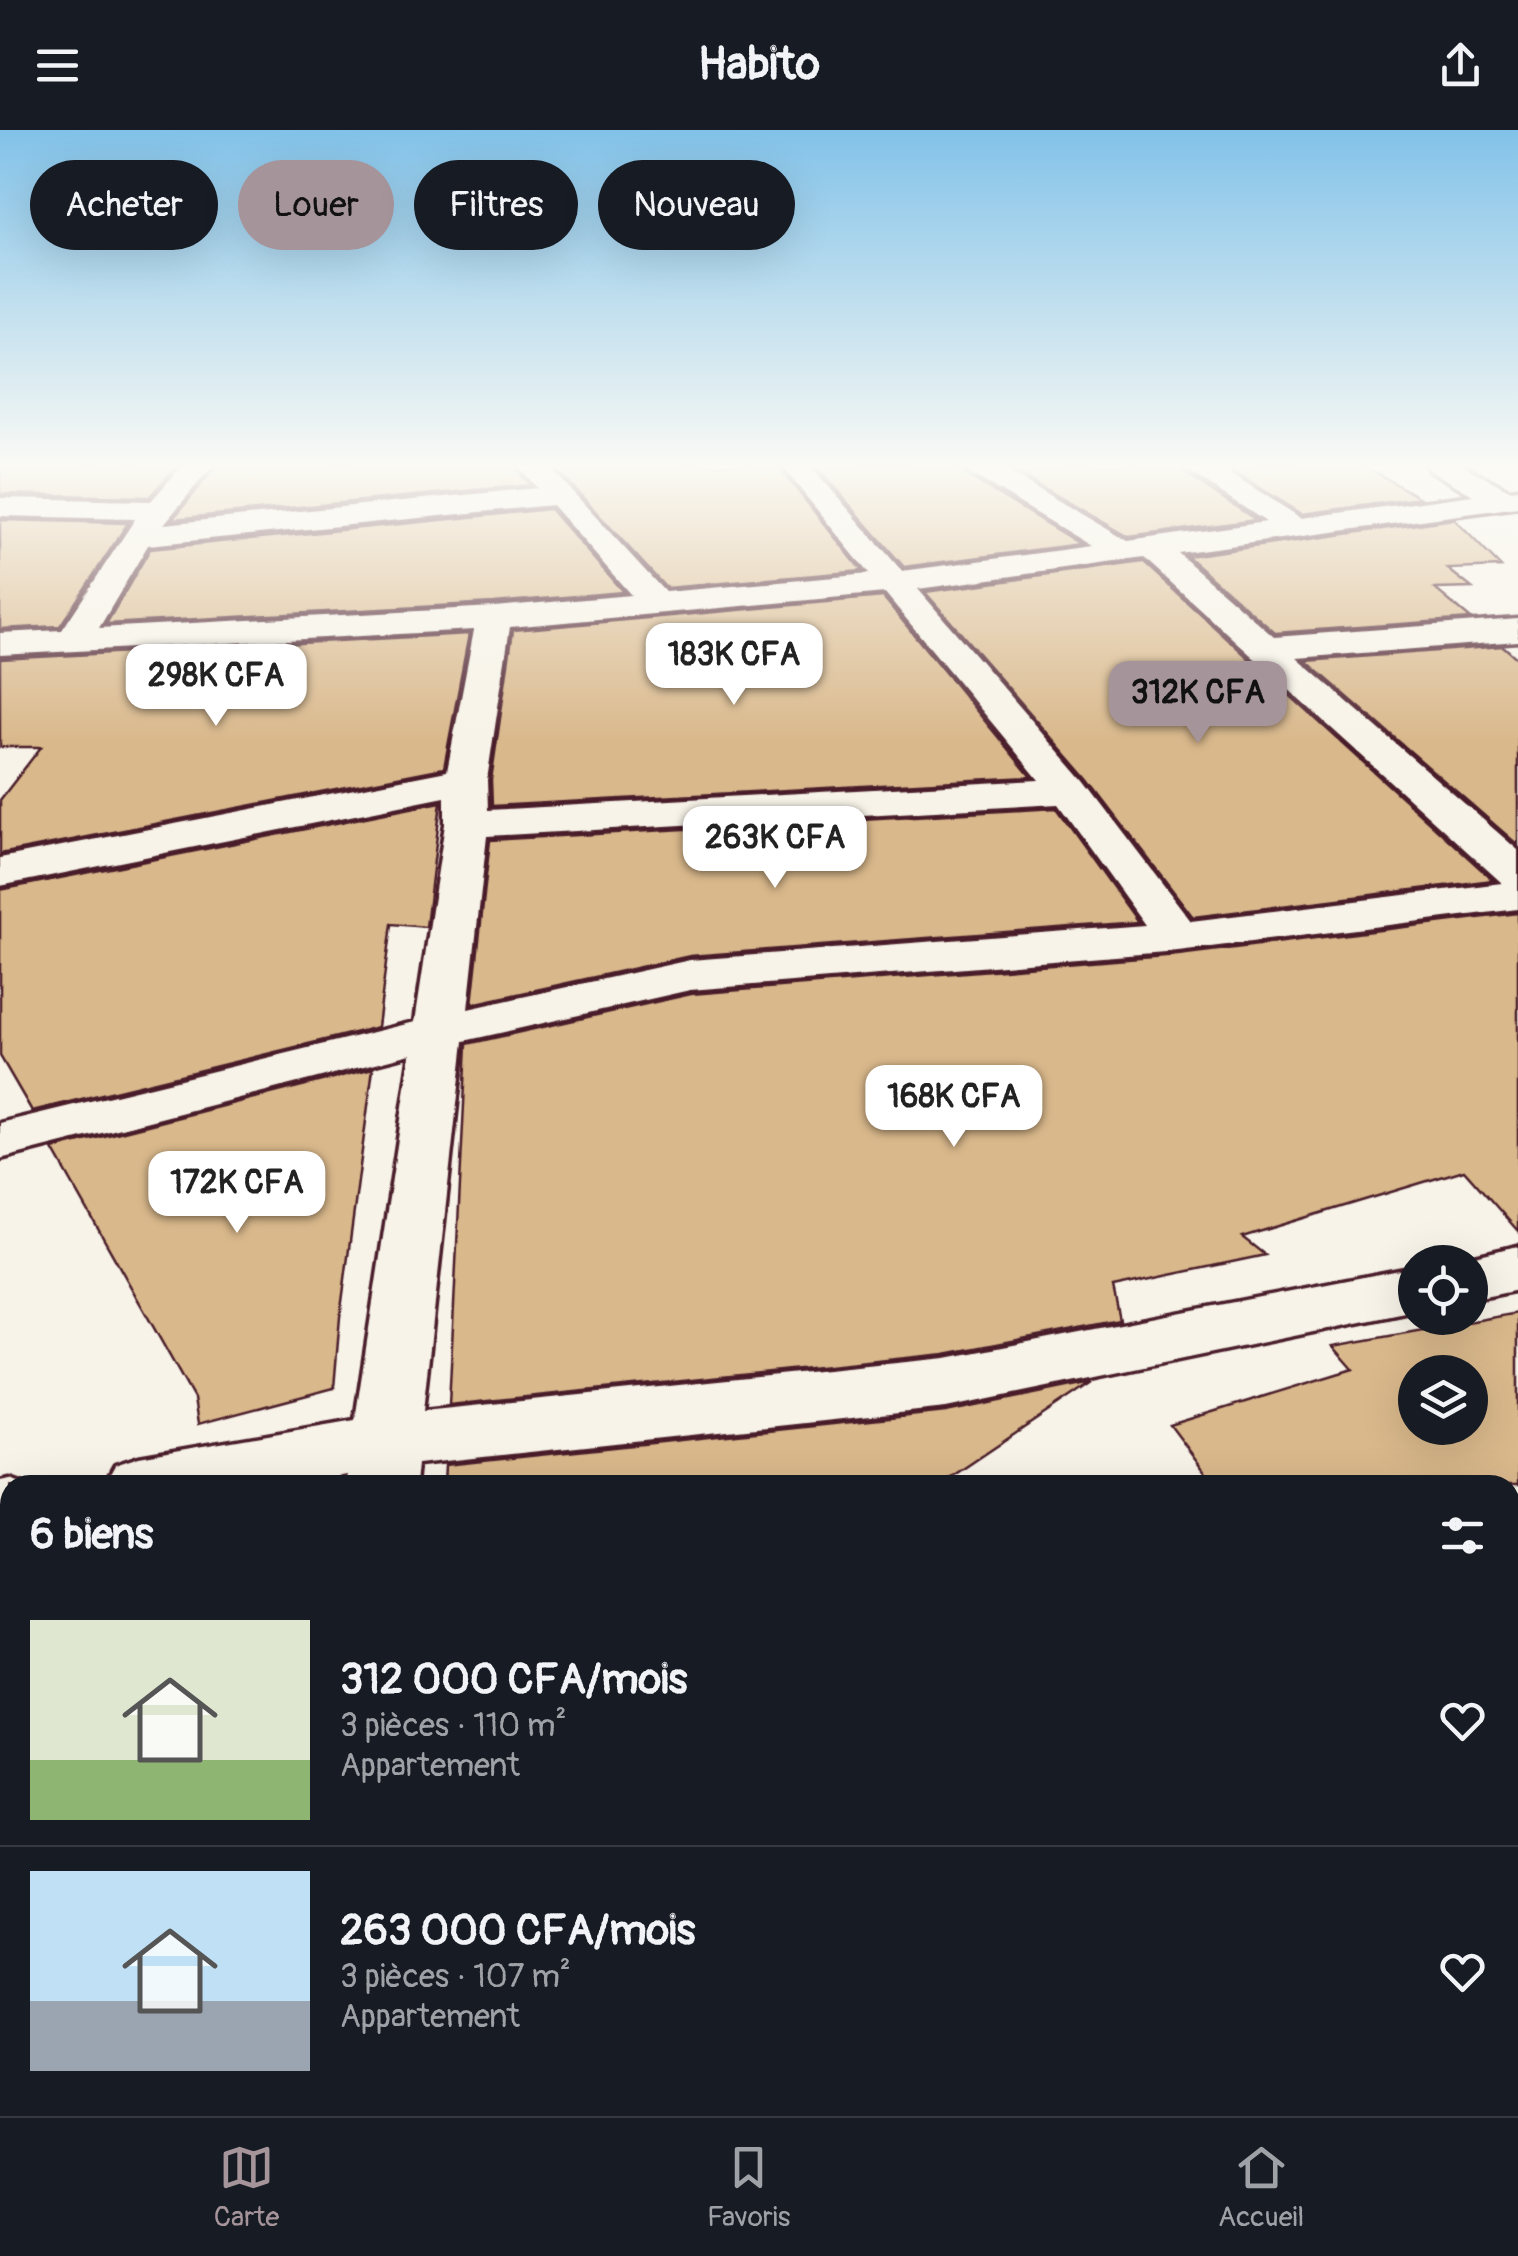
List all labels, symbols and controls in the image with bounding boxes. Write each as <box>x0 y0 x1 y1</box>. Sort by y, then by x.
text: Habito <box>698 37 820 93</box>
icon: menu <box>30 38 85 93</box>
icon: share <box>1433 38 1488 93</box>
chip: Acheter <box>30 160 218 250</box>
chip: Louer <box>238 160 394 250</box>
chip: Filtres <box>414 160 578 250</box>
chip: Nouveau <box>598 160 795 250</box>
pin: 183K CFA <box>631 623 837 708</box>
text: 183K CFA <box>668 635 800 675</box>
pin: 298K CFA <box>113 644 319 729</box>
text: 298K CFA <box>148 656 284 696</box>
pin: 312K CFA <box>1095 661 1301 746</box>
text: 312K CFA <box>1131 673 1265 713</box>
pin: 263K CFA <box>672 806 878 891</box>
text: 263K CFA <box>705 818 845 858</box>
pin: 168K CFA <box>851 1065 1057 1150</box>
text: 168K CFA <box>887 1077 1021 1117</box>
pin: 172K CFA <box>134 1151 340 1236</box>
text: 172K CFA <box>170 1163 304 1203</box>
map controls <box>1398 1245 1488 1445</box>
button: locate <box>1398 1245 1488 1335</box>
button: layers <box>1398 1355 1488 1445</box>
icon: filters <box>1435 1508 1490 1563</box>
text: 6 biens <box>30 1509 153 1561</box>
text: 312 000 CFA/mois <box>340 1654 687 1706</box>
icon: home <box>110 1660 230 1780</box>
icon: heart <box>1435 1693 1490 1748</box>
text: 3 pièces · 110 m² <box>340 1706 566 1746</box>
text: Appartement <box>340 1746 520 1786</box>
text: 263 000 CFA/mois <box>340 1905 695 1957</box>
icon: home <box>110 1911 230 2031</box>
icon: heart <box>1435 1944 1490 1999</box>
text: 3 pièces · 107 m² <box>340 1957 571 1997</box>
text: Appartement <box>340 1997 520 2037</box>
tab: Carte <box>214 2140 279 2235</box>
tab: Favoris <box>707 2140 790 2235</box>
tab: Accueil <box>1218 2140 1304 2235</box>

